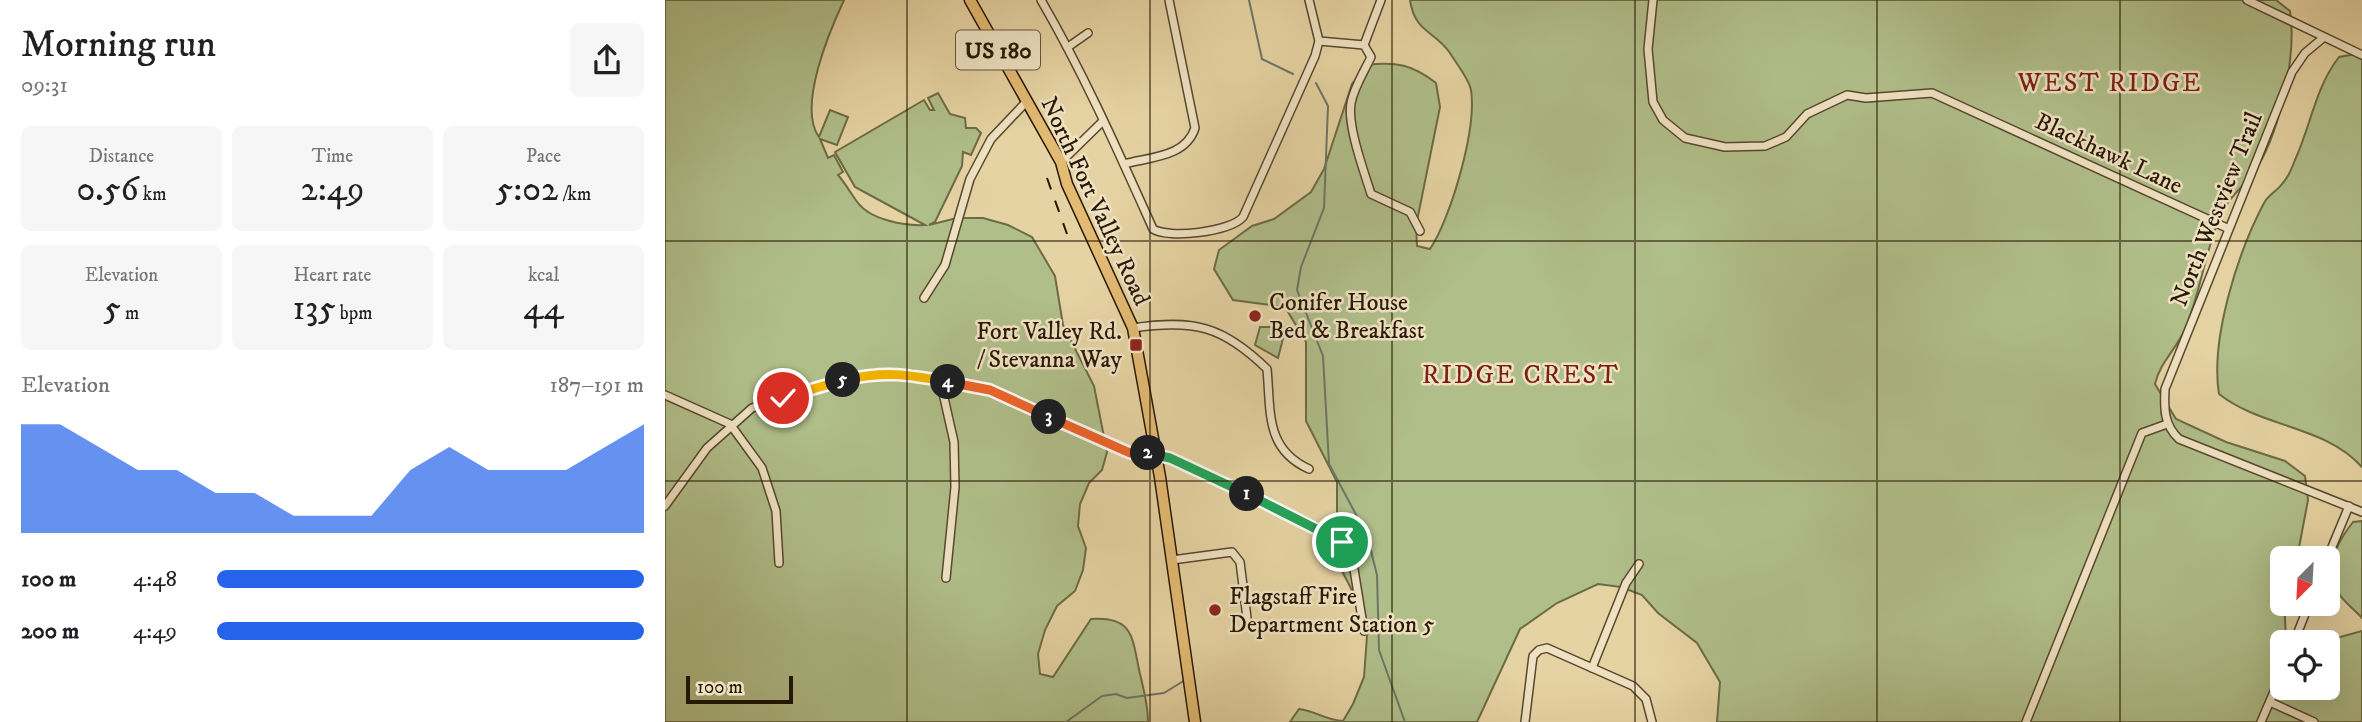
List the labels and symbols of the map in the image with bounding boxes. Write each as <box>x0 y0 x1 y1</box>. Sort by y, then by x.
road number: US 180 <box>956 31 1040 70</box>
district label: WEST RIDGE <box>2016 67 2203 100</box>
street label: North Fort Valley Road <box>1034 92 1157 311</box>
street label: Blackhawk Lane <box>2030 107 2187 201</box>
street label: North Westview Trail <box>2164 107 2270 311</box>
place label: Conifer House Bed & Breakfast <box>1269 288 1425 346</box>
marker: Conifer House Bed & Breakfast <box>1247 308 1263 324</box>
place label: Fort Valley Rd. / Stevanna Way <box>976 317 1123 375</box>
marker: Fort Valley Rd. / Stevanna Way <box>1128 337 1144 353</box>
district label: RIDGE CREST <box>1422 359 1620 392</box>
pin: 5 <box>825 362 861 398</box>
pin: 4 <box>931 364 965 400</box>
pin <box>753 368 813 428</box>
pin: 3 <box>1031 400 1067 434</box>
pin: 2 <box>1131 435 1165 470</box>
pin: 1 <box>1229 476 1265 512</box>
pin <box>1312 512 1372 572</box>
north arrow <box>2270 546 2340 616</box>
place label: Flagstaff Fire Department Station 5 <box>1229 582 1435 640</box>
marker: Flagstaff Fire Department Station 5 <box>1207 602 1223 618</box>
scale bar <box>686 673 793 705</box>

